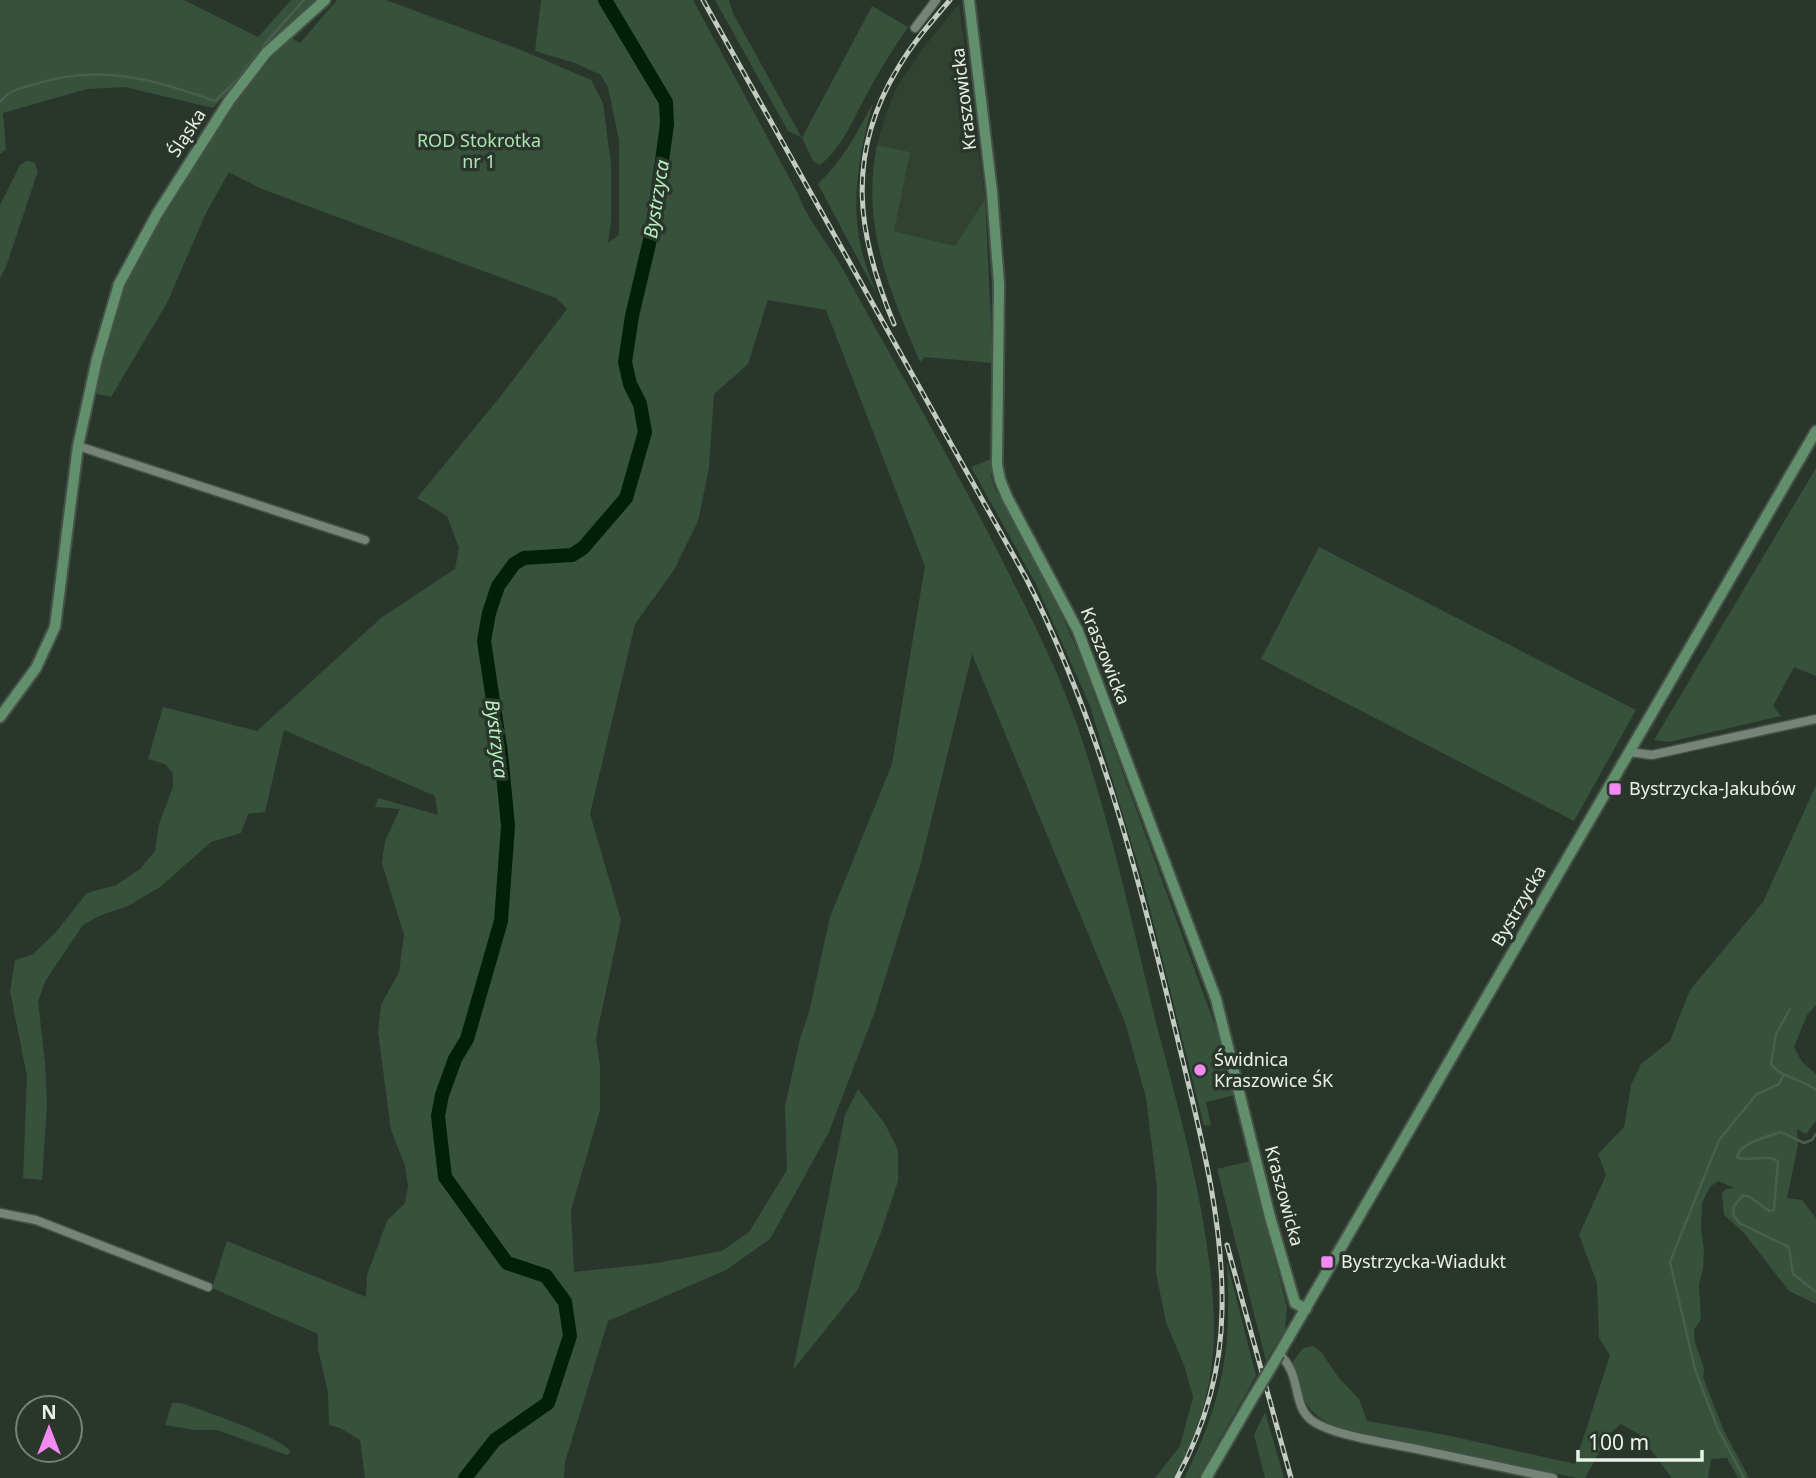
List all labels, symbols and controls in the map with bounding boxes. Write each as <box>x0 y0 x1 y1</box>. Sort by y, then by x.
street label: Kraszowicka <box>945 47 981 152</box>
street label: Śląska <box>162 104 211 161</box>
park label: ROD Stokrotka nr 1 <box>417 128 541 173</box>
water label: Bystrzyca <box>637 158 675 240</box>
street label: Kraszowicka <box>1075 603 1136 708</box>
water label: Bystrzyca <box>479 698 515 780</box>
place label: Bystrzycka-Jakubów <box>1629 776 1796 800</box>
marker: Bystrzycka-Jakubów <box>1607 781 1623 797</box>
street label: Bystrzycka <box>1485 861 1551 950</box>
place label: Świdnica Kraszowice ŚK <box>1214 1047 1334 1092</box>
marker: Świdnica Kraszowice ŚK <box>1192 1062 1208 1078</box>
street label: Kraszowicka <box>1260 1143 1310 1249</box>
place label: Bystrzycka-Wiadukt <box>1341 1249 1507 1273</box>
marker: Bystrzycka-Wiadukt <box>1319 1254 1335 1270</box>
north arrow <box>14 1394 84 1464</box>
text: N <box>41 1399 57 1425</box>
scale bar <box>1578 1418 1702 1462</box>
text: 100 m <box>1588 1428 1649 1456</box>

